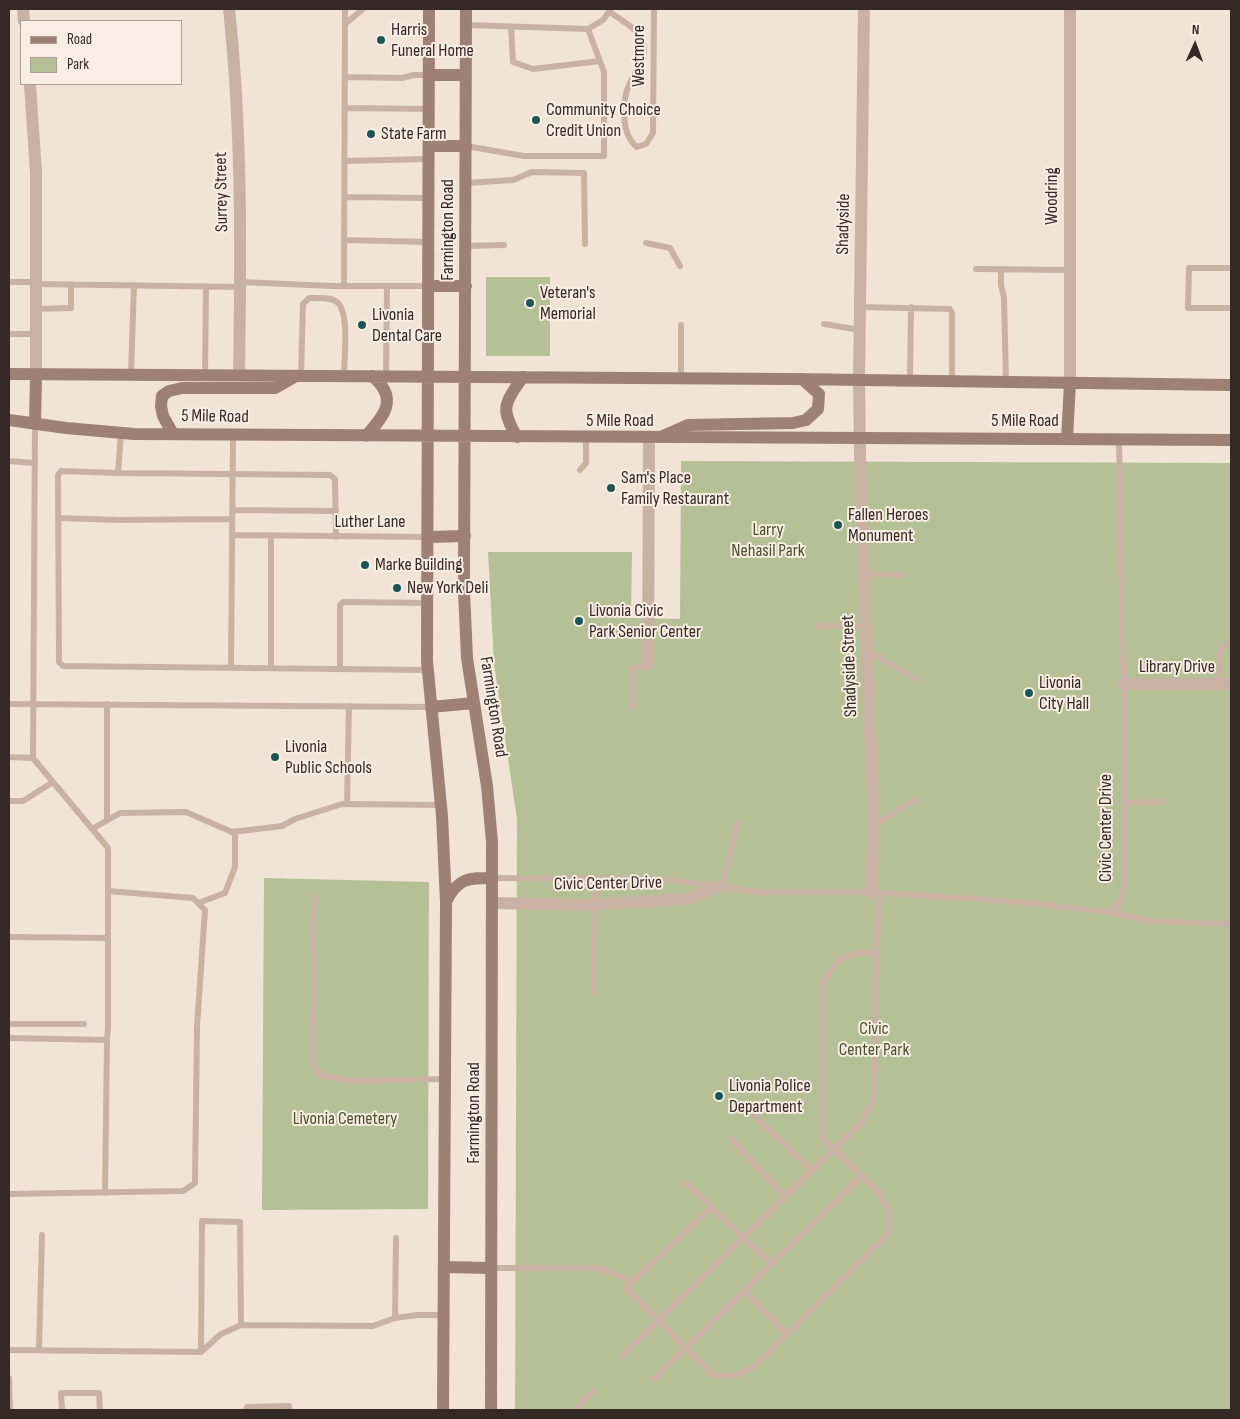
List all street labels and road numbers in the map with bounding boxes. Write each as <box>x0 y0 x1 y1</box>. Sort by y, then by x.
street label: Westmore <box>628 25 650 87</box>
street label: Surrey Street <box>211 152 233 232</box>
street label: Woodring <box>1041 167 1063 225</box>
street label: Farmington Road <box>437 179 459 281</box>
street label: Shadyside <box>833 193 855 255</box>
street label: 5 Mile Road <box>181 406 249 428</box>
street label: 5 Mile Road <box>586 410 654 432</box>
street label: 5 Mile Road <box>991 410 1059 432</box>
street label: Luther Lane <box>334 511 406 533</box>
street label: Shadyside Street <box>837 615 863 717</box>
street label: Farmington Road <box>474 655 512 759</box>
street label: Library Drive <box>1139 656 1215 678</box>
street label: Civic Center Drive <box>1095 774 1117 882</box>
street label: Civic Center Drive <box>554 872 662 896</box>
street label: Farmington Road <box>463 1062 485 1164</box>

